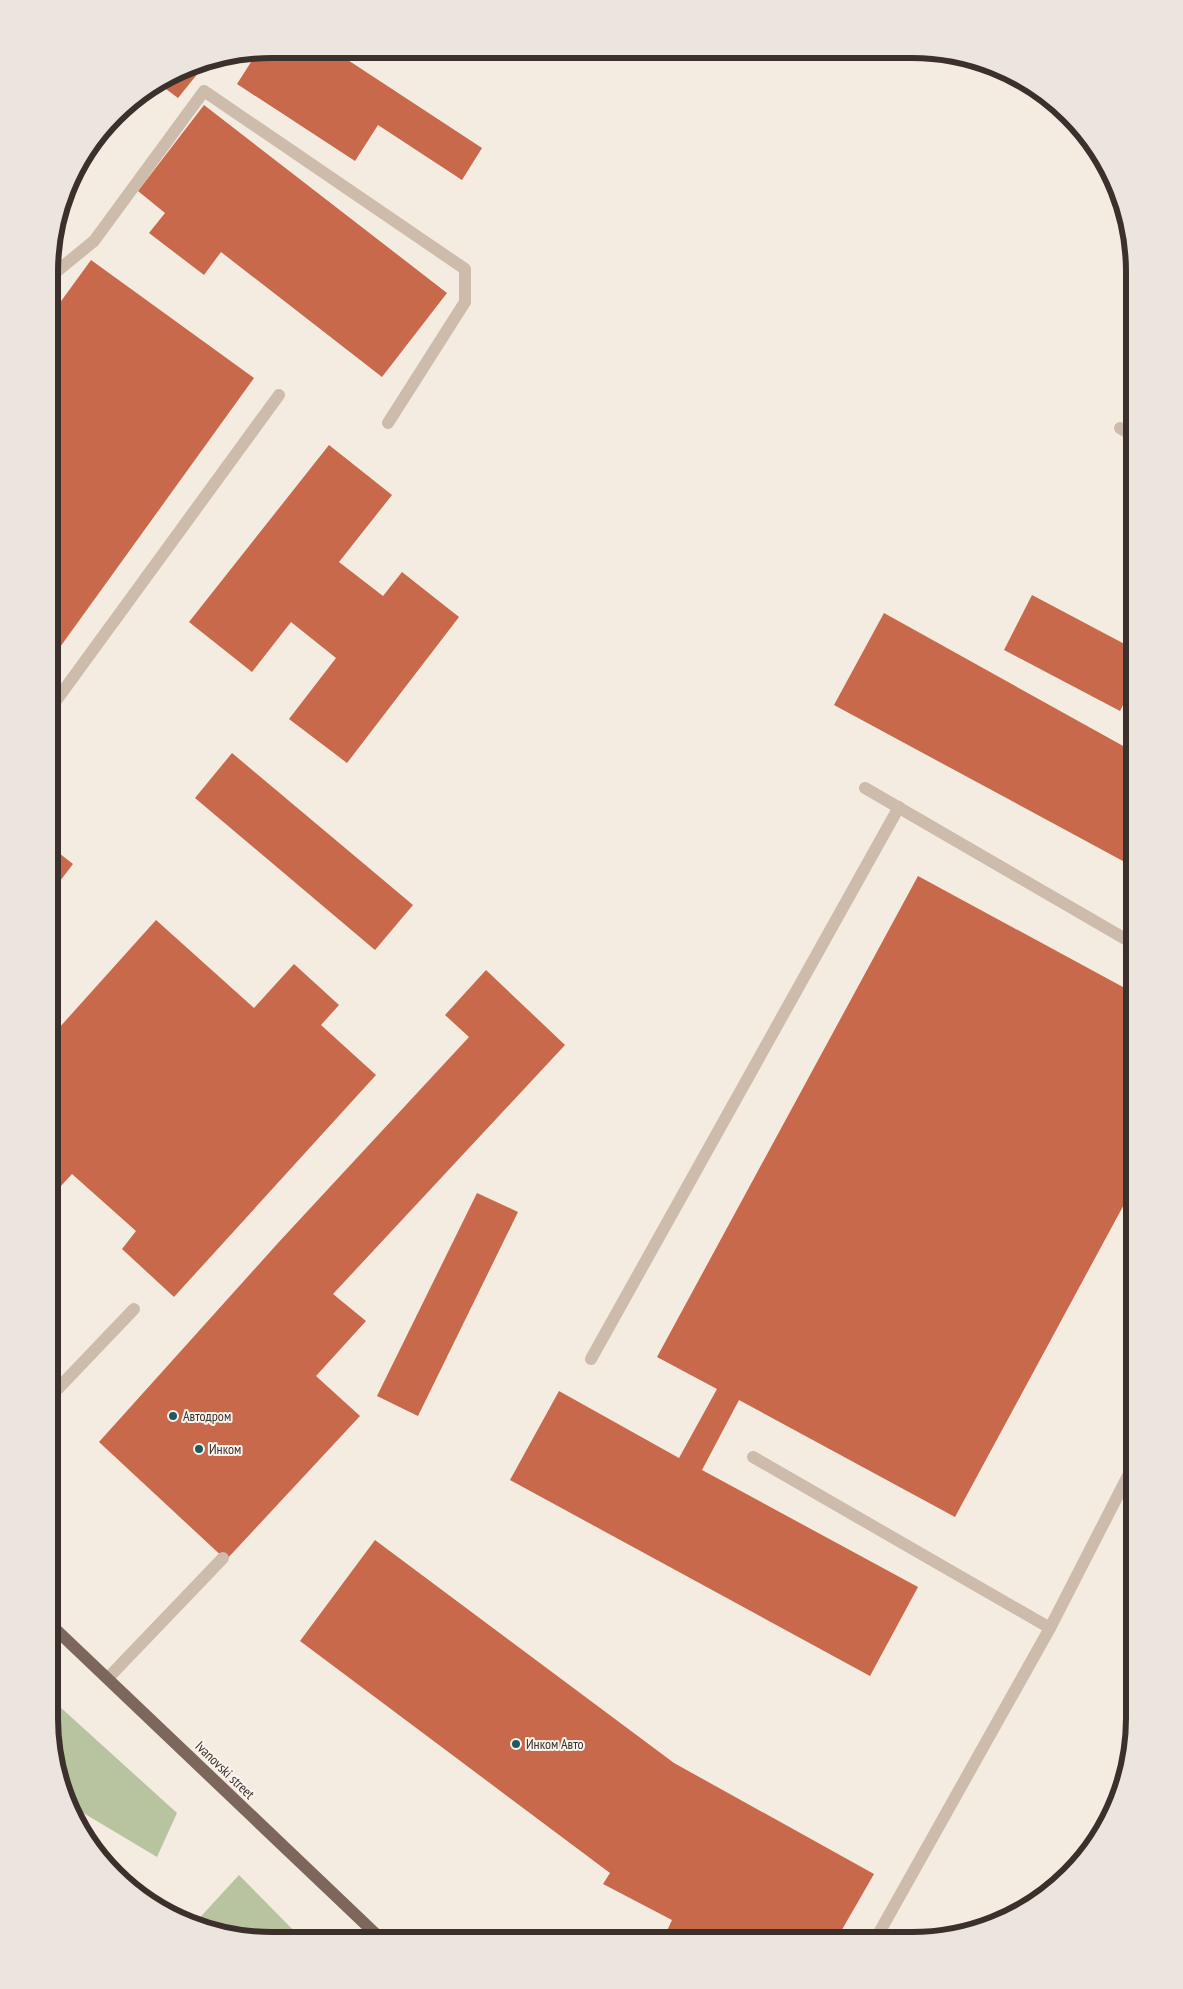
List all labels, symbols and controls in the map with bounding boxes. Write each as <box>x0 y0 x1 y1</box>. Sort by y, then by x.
place label: Автодром <box>183 1407 231 1425</box>
marker: Автодром <box>167 1410 179 1422</box>
place label: Инком <box>209 1440 241 1458</box>
marker: Инком <box>193 1443 205 1455</box>
place label: Инком Авто <box>526 1735 584 1753</box>
street label: Ivanovski street <box>192 1737 259 1803</box>
marker: Инком Авто <box>510 1738 522 1750</box>

